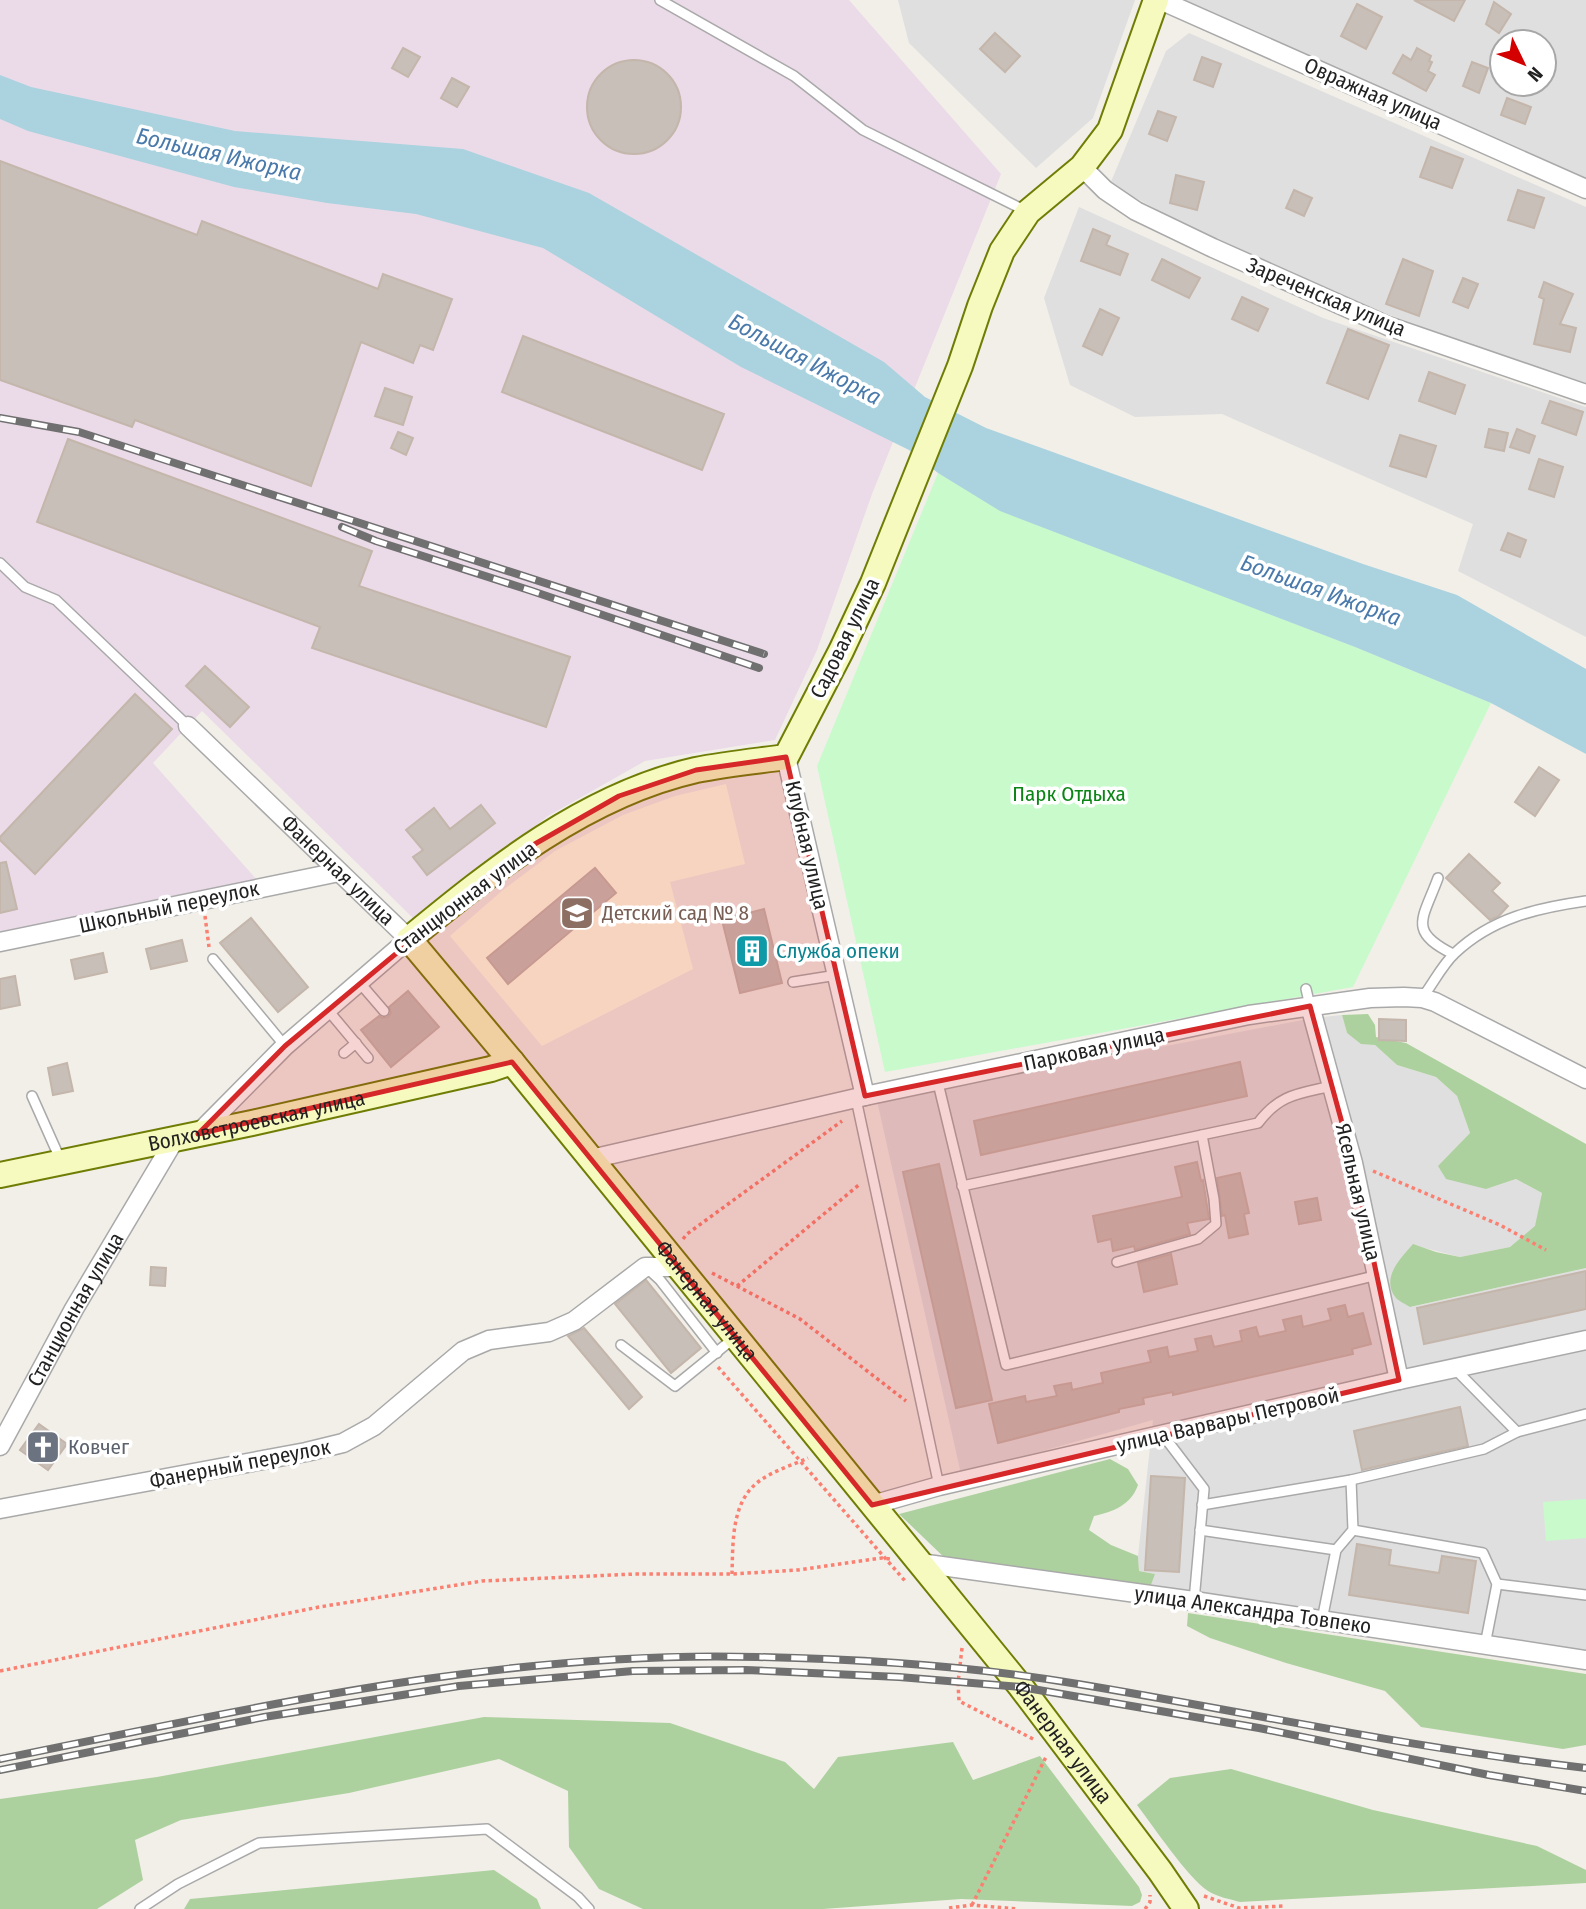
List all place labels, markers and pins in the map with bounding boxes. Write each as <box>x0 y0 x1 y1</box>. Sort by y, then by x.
school or university icon: Детский сад № 8 <box>558 894 596 932</box>
place label: Детский сад № 8 <box>601 900 749 926</box>
building icon: Служба опеки <box>733 932 771 970</box>
place label: Служба опеки <box>776 938 900 964</box>
church icon: Ковчег <box>24 1428 62 1466</box>
place label: Ковчег <box>68 1434 130 1460</box>

